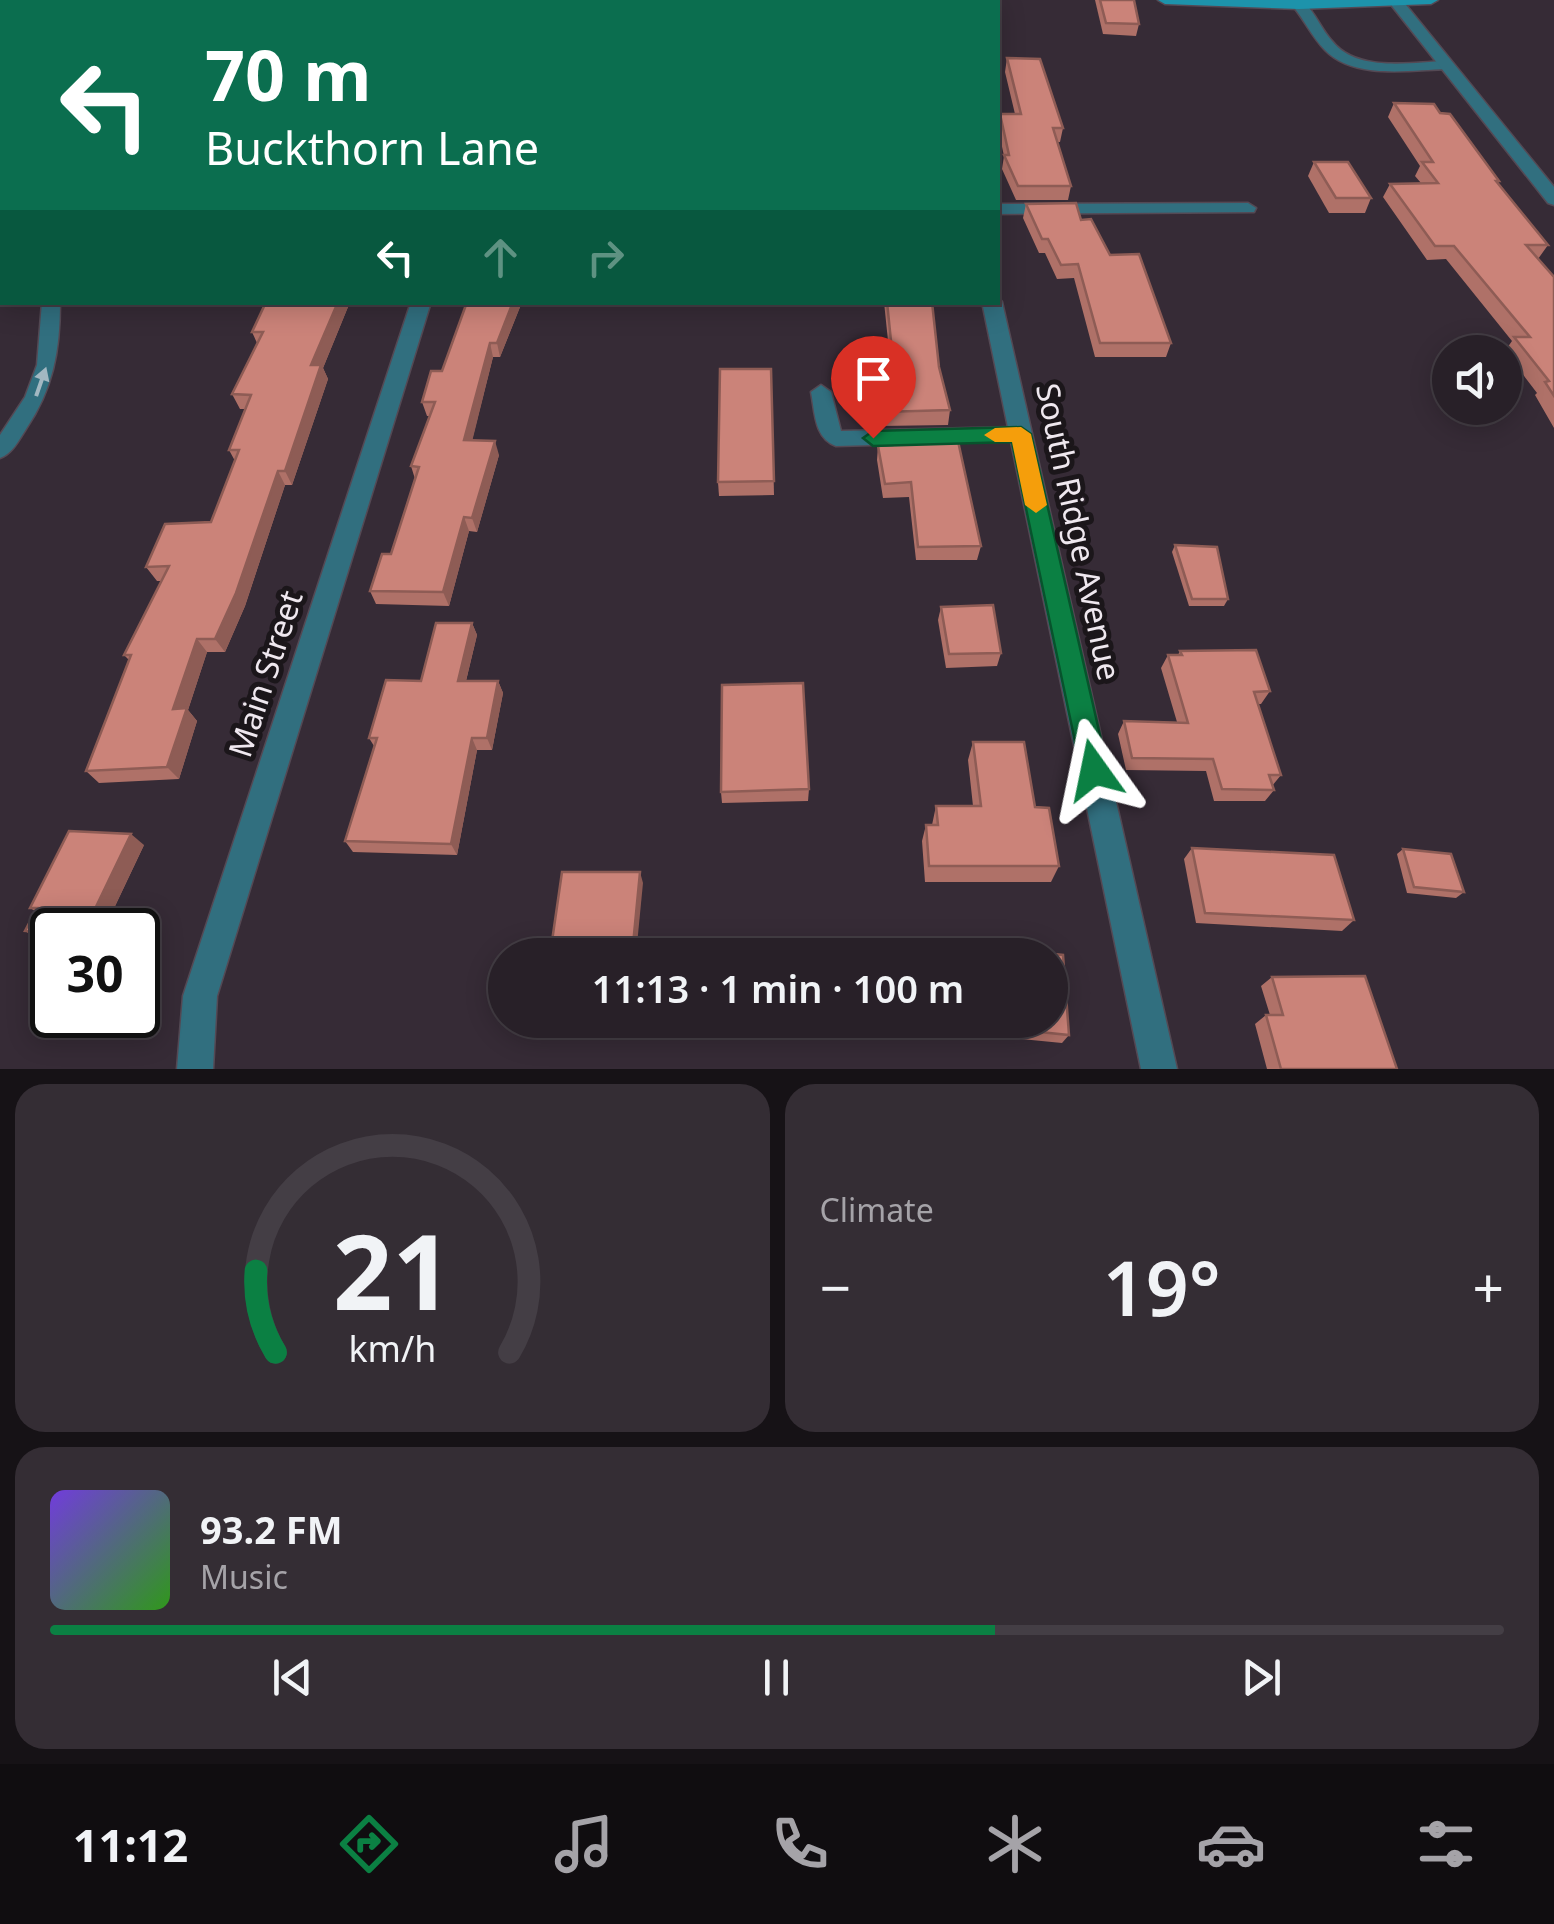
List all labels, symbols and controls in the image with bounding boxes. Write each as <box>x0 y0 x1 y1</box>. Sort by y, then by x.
text: 70 m <box>205 26 372 122</box>
icon: left <box>40 40 170 170</box>
text: Buckthorn Lane <box>205 117 539 178</box>
icon: left <box>368 230 423 285</box>
icon: ahead <box>473 230 528 285</box>
icon: right <box>578 230 633 285</box>
map controls <box>1432 335 1522 425</box>
button: sound <box>1432 335 1522 425</box>
pin <box>831 336 916 439</box>
icon: arrive <box>846 351 901 406</box>
one-way arrow <box>34 366 49 396</box>
street label: South Ridge Avenue <box>1027 379 1132 684</box>
street label: Main Street <box>217 585 312 762</box>
position arrow <box>1042 718 1146 822</box>
speed limit sign: 30 <box>30 908 160 1038</box>
text: 11:13 · 1 min · 100 m <box>592 962 964 1014</box>
text: Climate <box>820 1188 934 1231</box>
text: 21 <box>333 1199 452 1340</box>
text: 19° <box>1103 1236 1221 1338</box>
text: − <box>820 1249 851 1324</box>
text: + <box>1473 1249 1504 1324</box>
text: km/h <box>348 1324 436 1372</box>
text: 93.2 FM <box>200 1503 342 1555</box>
text: Music <box>200 1555 288 1598</box>
icon: previous <box>265 1650 320 1705</box>
icon: pause <box>749 1650 804 1705</box>
icon: next <box>1234 1650 1289 1705</box>
icon: directions <box>334 1809 404 1879</box>
icon: music <box>549 1809 619 1879</box>
icon: phone <box>765 1809 835 1879</box>
icon: climate <box>980 1809 1050 1879</box>
icon: car <box>1196 1809 1266 1879</box>
icon: filters <box>1411 1809 1481 1879</box>
text: 11:12 <box>73 1814 188 1875</box>

